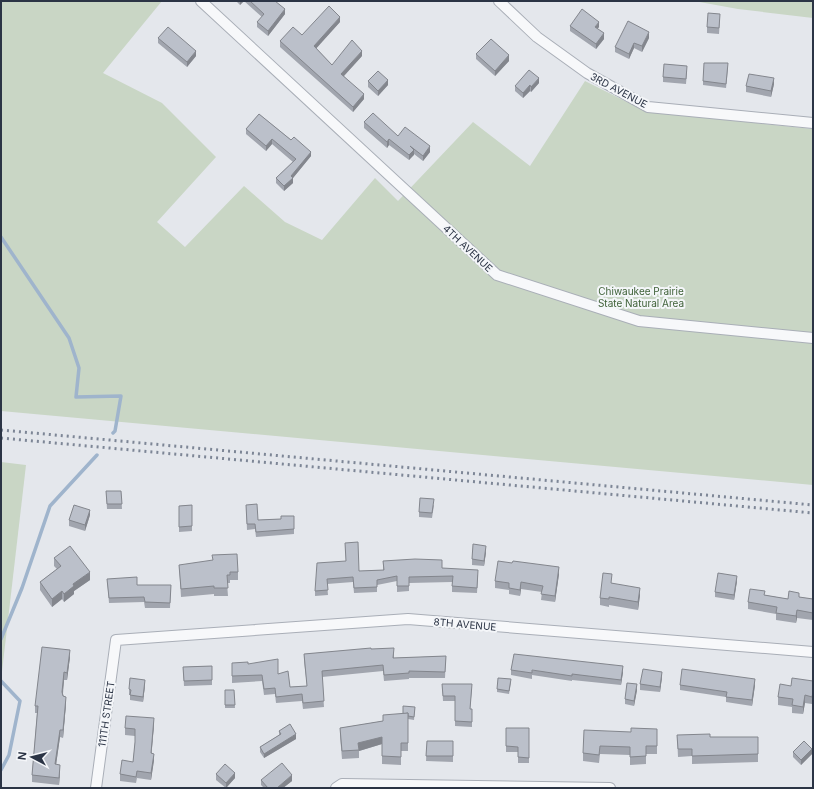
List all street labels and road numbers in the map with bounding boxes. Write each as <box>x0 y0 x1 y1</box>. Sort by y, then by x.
street label: 3RD AVENUE <box>588 70 650 110</box>
street label: 4TH AVENUE <box>441 222 495 274</box>
street label: 8TH AVENUE <box>433 615 497 633</box>
street label: 111TH STREET <box>95 680 117 748</box>

